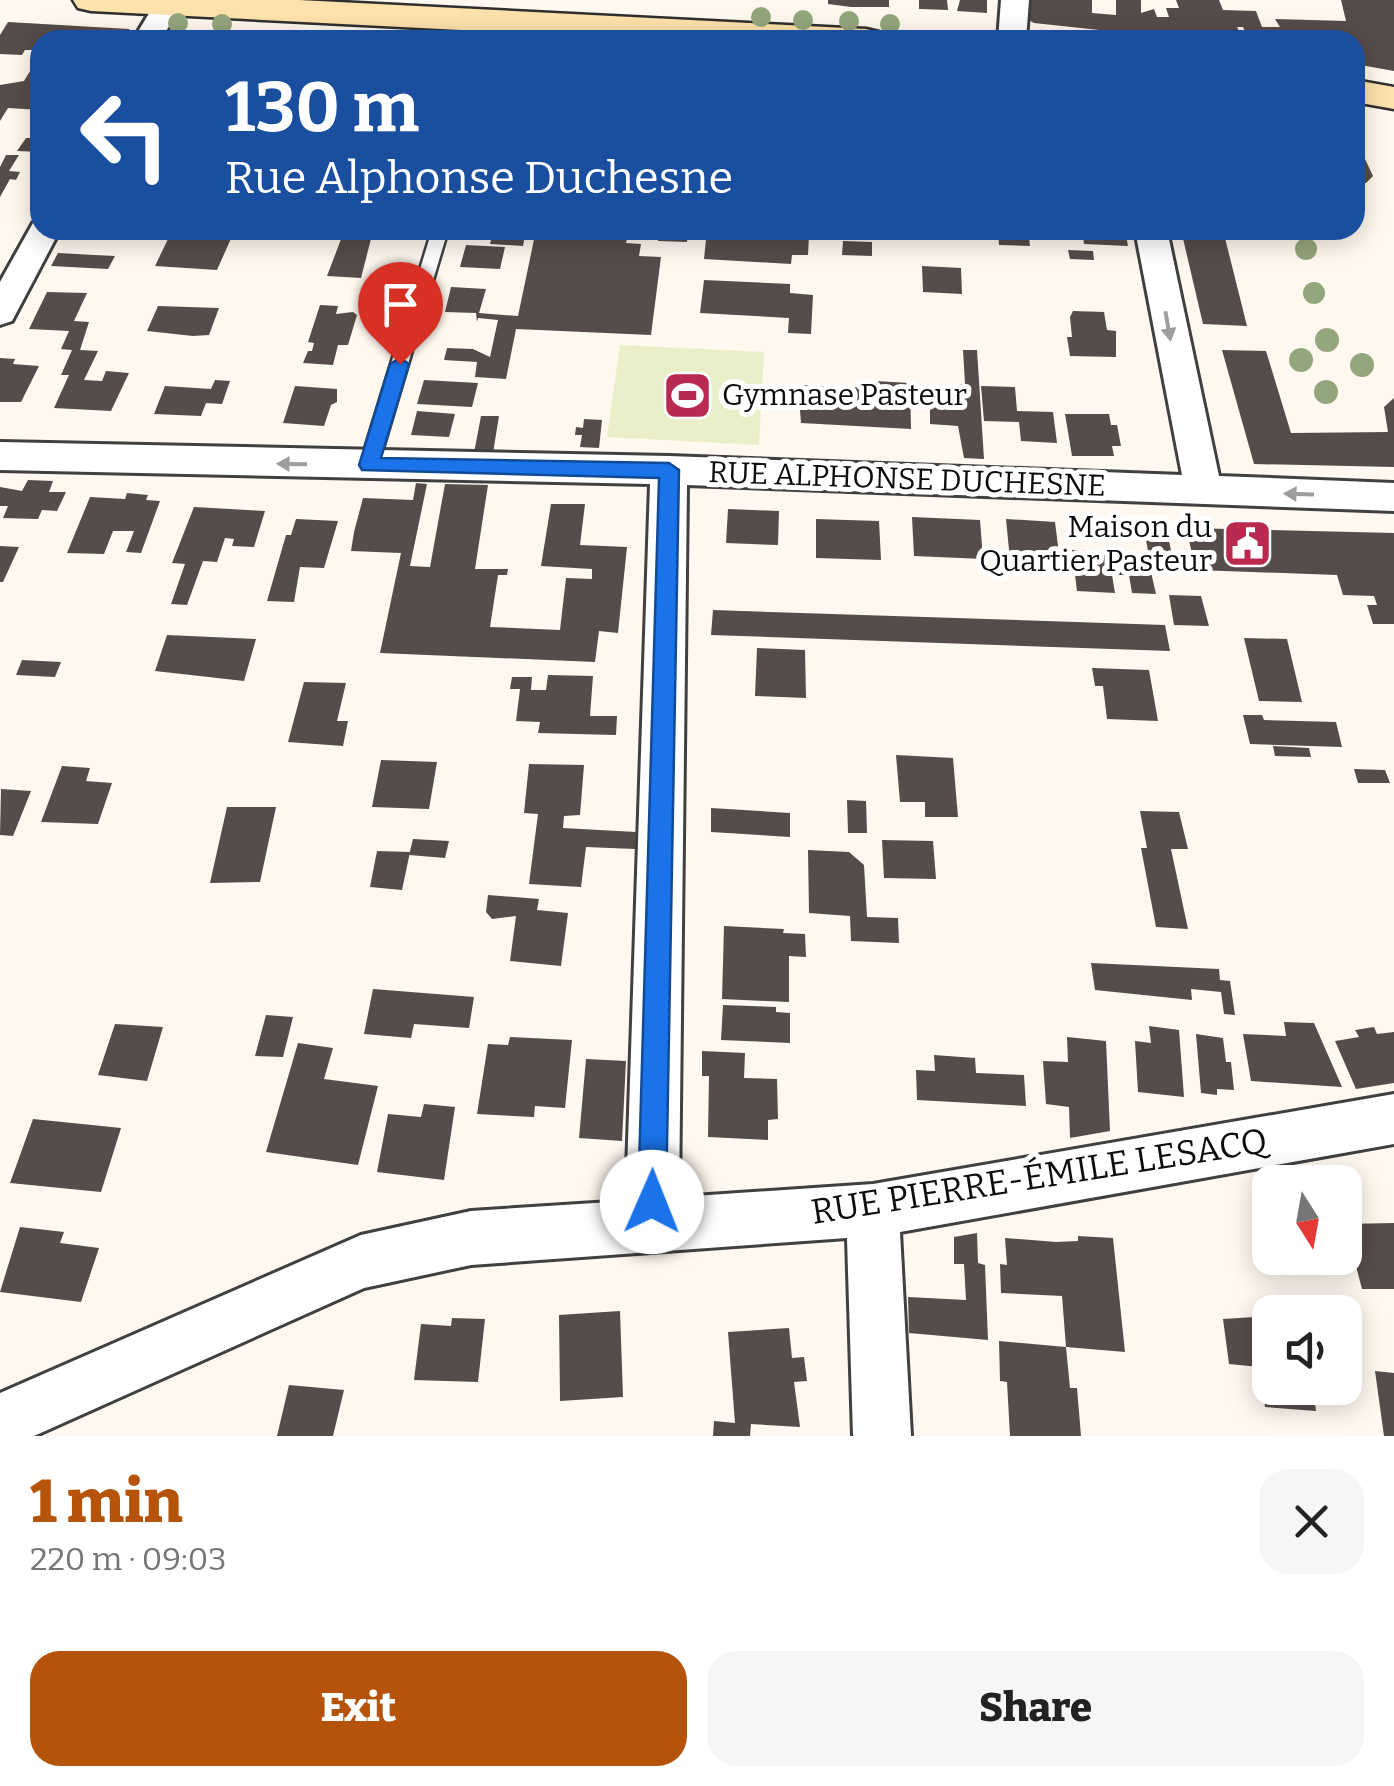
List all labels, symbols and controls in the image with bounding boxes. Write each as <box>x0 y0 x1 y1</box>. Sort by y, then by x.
text: 130 m <box>225 66 419 150</box>
icon: left <box>60 70 190 200</box>
text: Rue Alphonse Duchesne <box>225 151 733 205</box>
pin <box>358 262 443 365</box>
icon: arrive <box>373 277 428 332</box>
one-way arrow <box>1161 311 1176 342</box>
sports icon: Gymnase Pasteur <box>661 369 713 421</box>
place label: Gymnase Pasteur <box>722 377 967 413</box>
street label: RUE ALPHONSE DUCHESNE <box>708 454 1106 504</box>
one-way arrow <box>275 456 307 472</box>
one-way arrow <box>1283 485 1315 501</box>
place label: Maison du Quartier Pasteur <box>979 509 1212 579</box>
public building icon: Maison du Quartier Pasteur <box>1221 518 1273 570</box>
street label: RUE PIERRE-ÉMILE LESACQ <box>808 1119 1272 1233</box>
position arrow <box>600 1150 704 1254</box>
north arrow <box>1252 1165 1362 1275</box>
map controls <box>1252 1165 1362 1405</box>
button: sound <box>1252 1295 1362 1405</box>
text: 1 min <box>30 1466 183 1538</box>
button: close <box>1259 1469 1364 1574</box>
text: 220 m · 09:03 <box>30 1540 227 1578</box>
button: Exit <box>30 1651 687 1766</box>
button: Share <box>707 1651 1364 1766</box>

